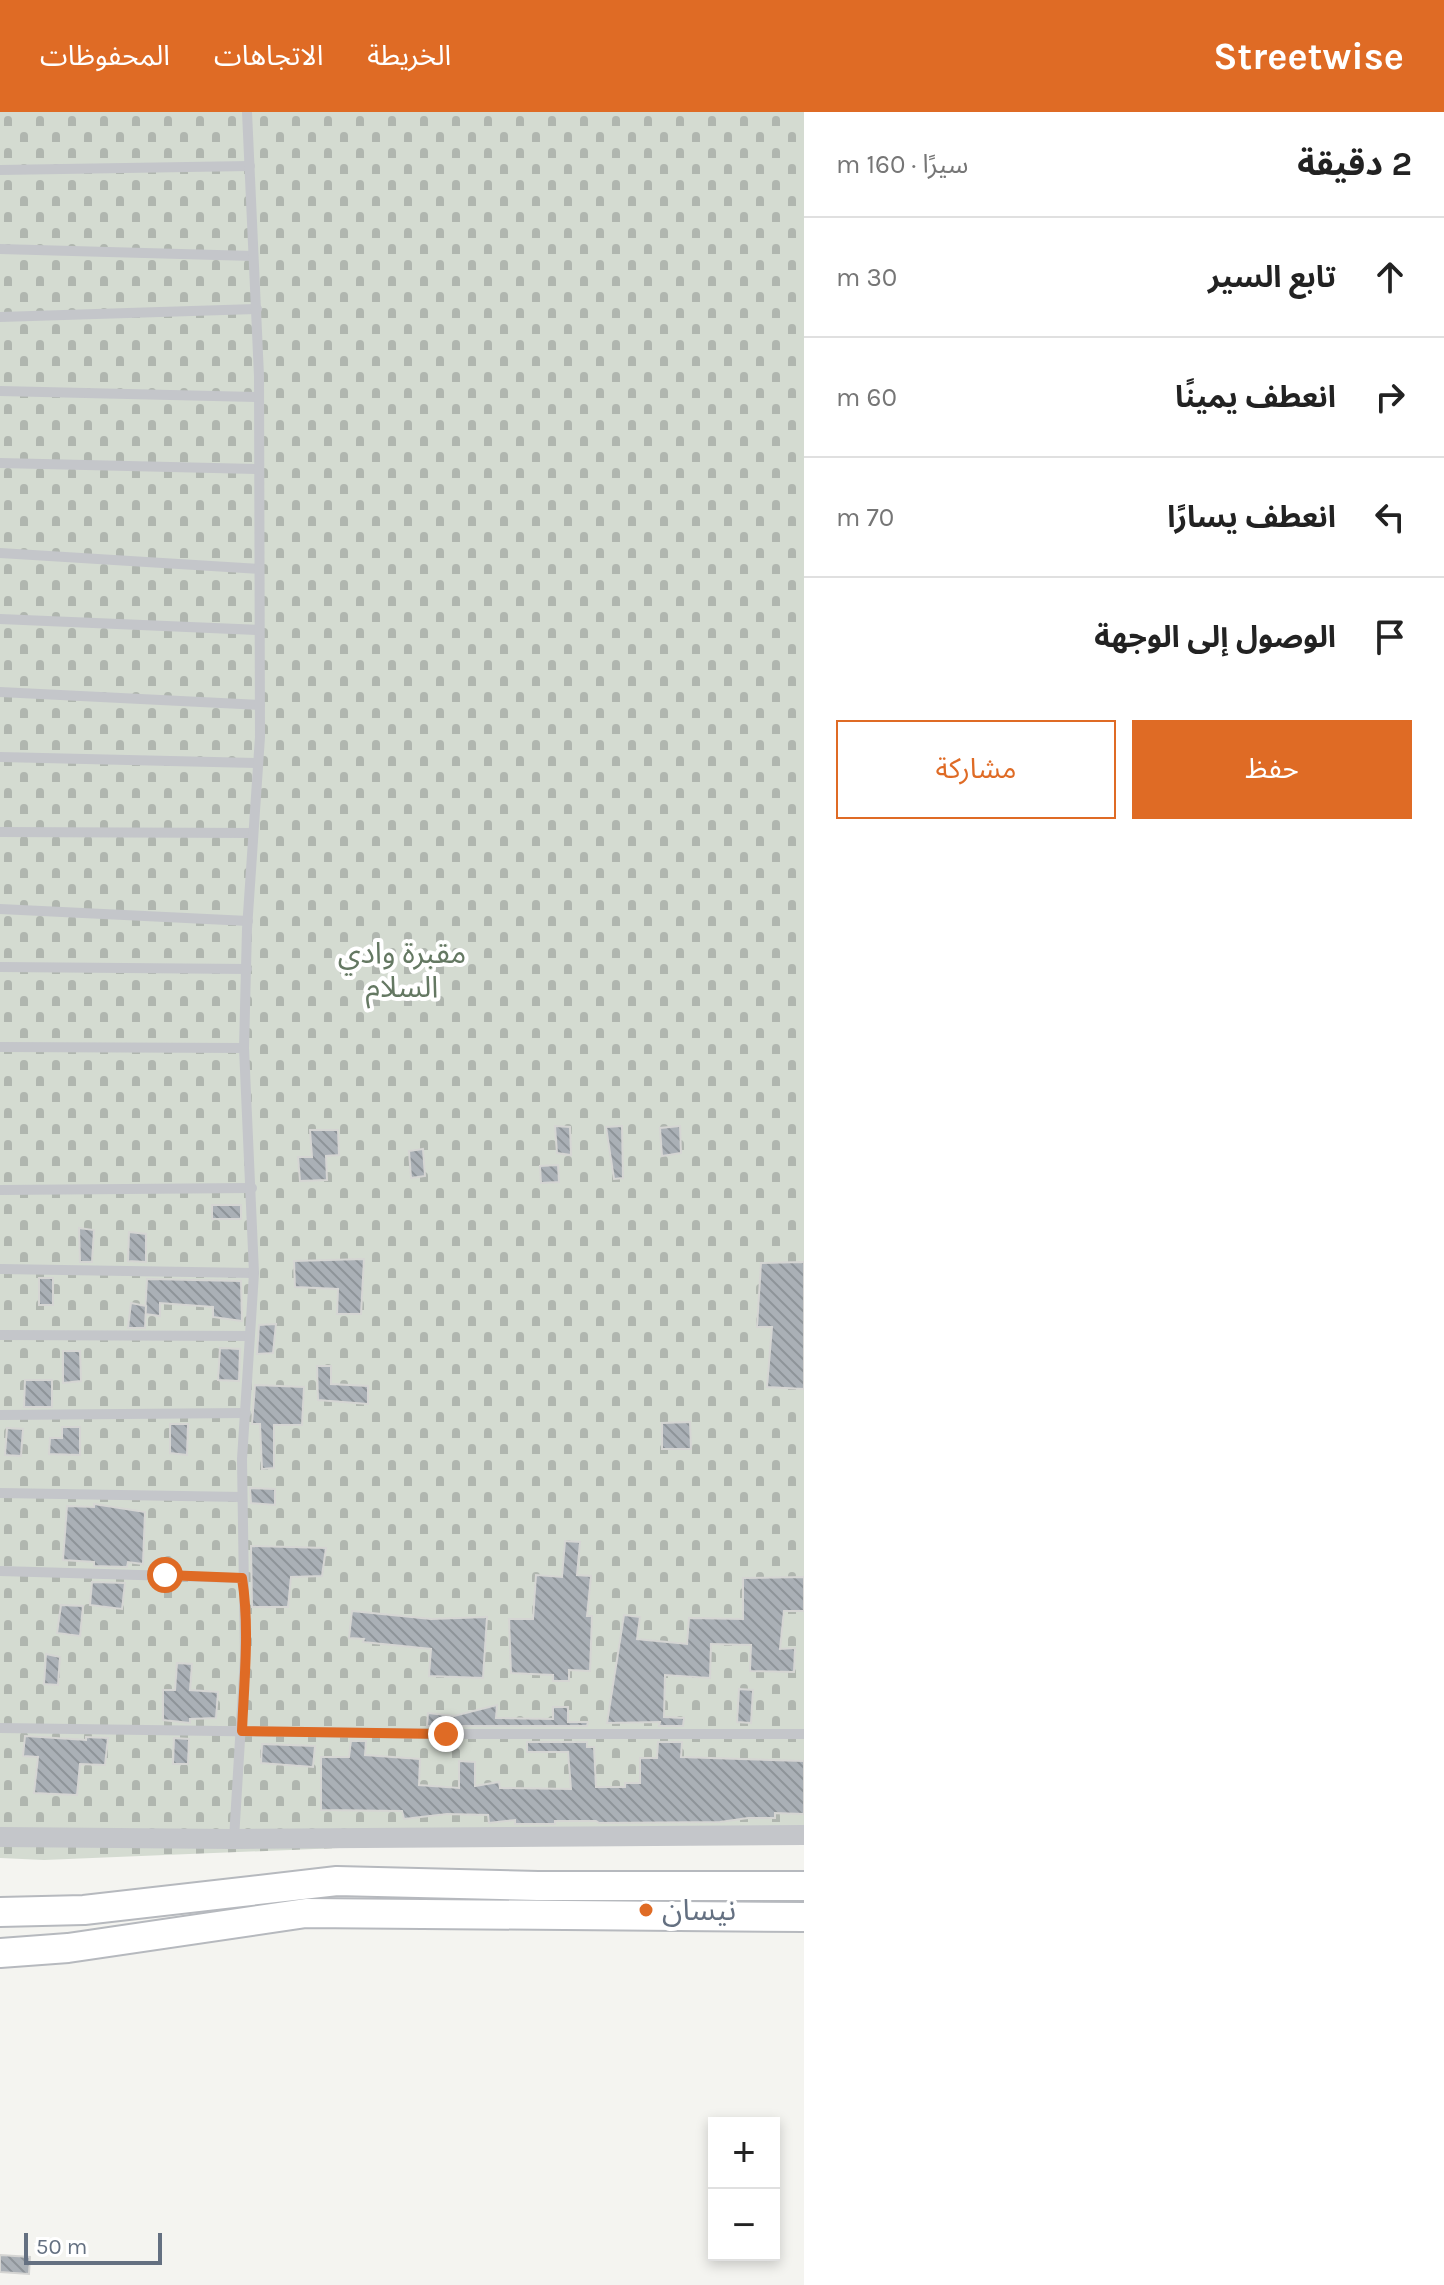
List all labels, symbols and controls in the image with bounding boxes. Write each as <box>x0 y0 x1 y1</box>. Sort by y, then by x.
text: Streetwise <box>1213 34 1404 79</box>
text: المحفوظات <box>40 39 170 72</box>
text: الاتجاهات <box>214 39 323 72</box>
text: الخريطة <box>367 39 451 72</box>
text: 2 دقيقة <box>1297 144 1412 184</box>
text: سيرًا · 160 m <box>836 149 968 180</box>
icon: ahead <box>1368 255 1412 299</box>
text: تابع السير <box>1208 259 1336 295</box>
text: 30 m <box>836 262 897 293</box>
icon: right <box>1368 375 1412 419</box>
text: انعطف يمينًا <box>1175 379 1336 415</box>
text: 60 m <box>836 382 897 413</box>
icon: left <box>1368 495 1412 539</box>
text: انعطف يسارًا <box>1167 499 1336 535</box>
text: 70 m <box>836 502 894 533</box>
icon: arrive <box>1368 615 1412 659</box>
text: الوصول إلى الوجهة <box>1094 619 1336 655</box>
button: مشاركة <box>836 720 1116 819</box>
button: حفظ <box>1132 720 1412 819</box>
park label: مقبرة وادي السلام <box>338 935 466 1009</box>
route start <box>147 1557 183 1593</box>
route end <box>428 1716 464 1752</box>
place label: نيسان <box>662 1892 736 1928</box>
marker: نيسان <box>637 1901 655 1919</box>
map controls <box>708 2117 780 2261</box>
button: + <box>708 2117 780 2189</box>
button: − <box>708 2189 780 2261</box>
scale bar <box>24 2229 162 2265</box>
text: 50 m <box>36 2234 87 2260</box>

